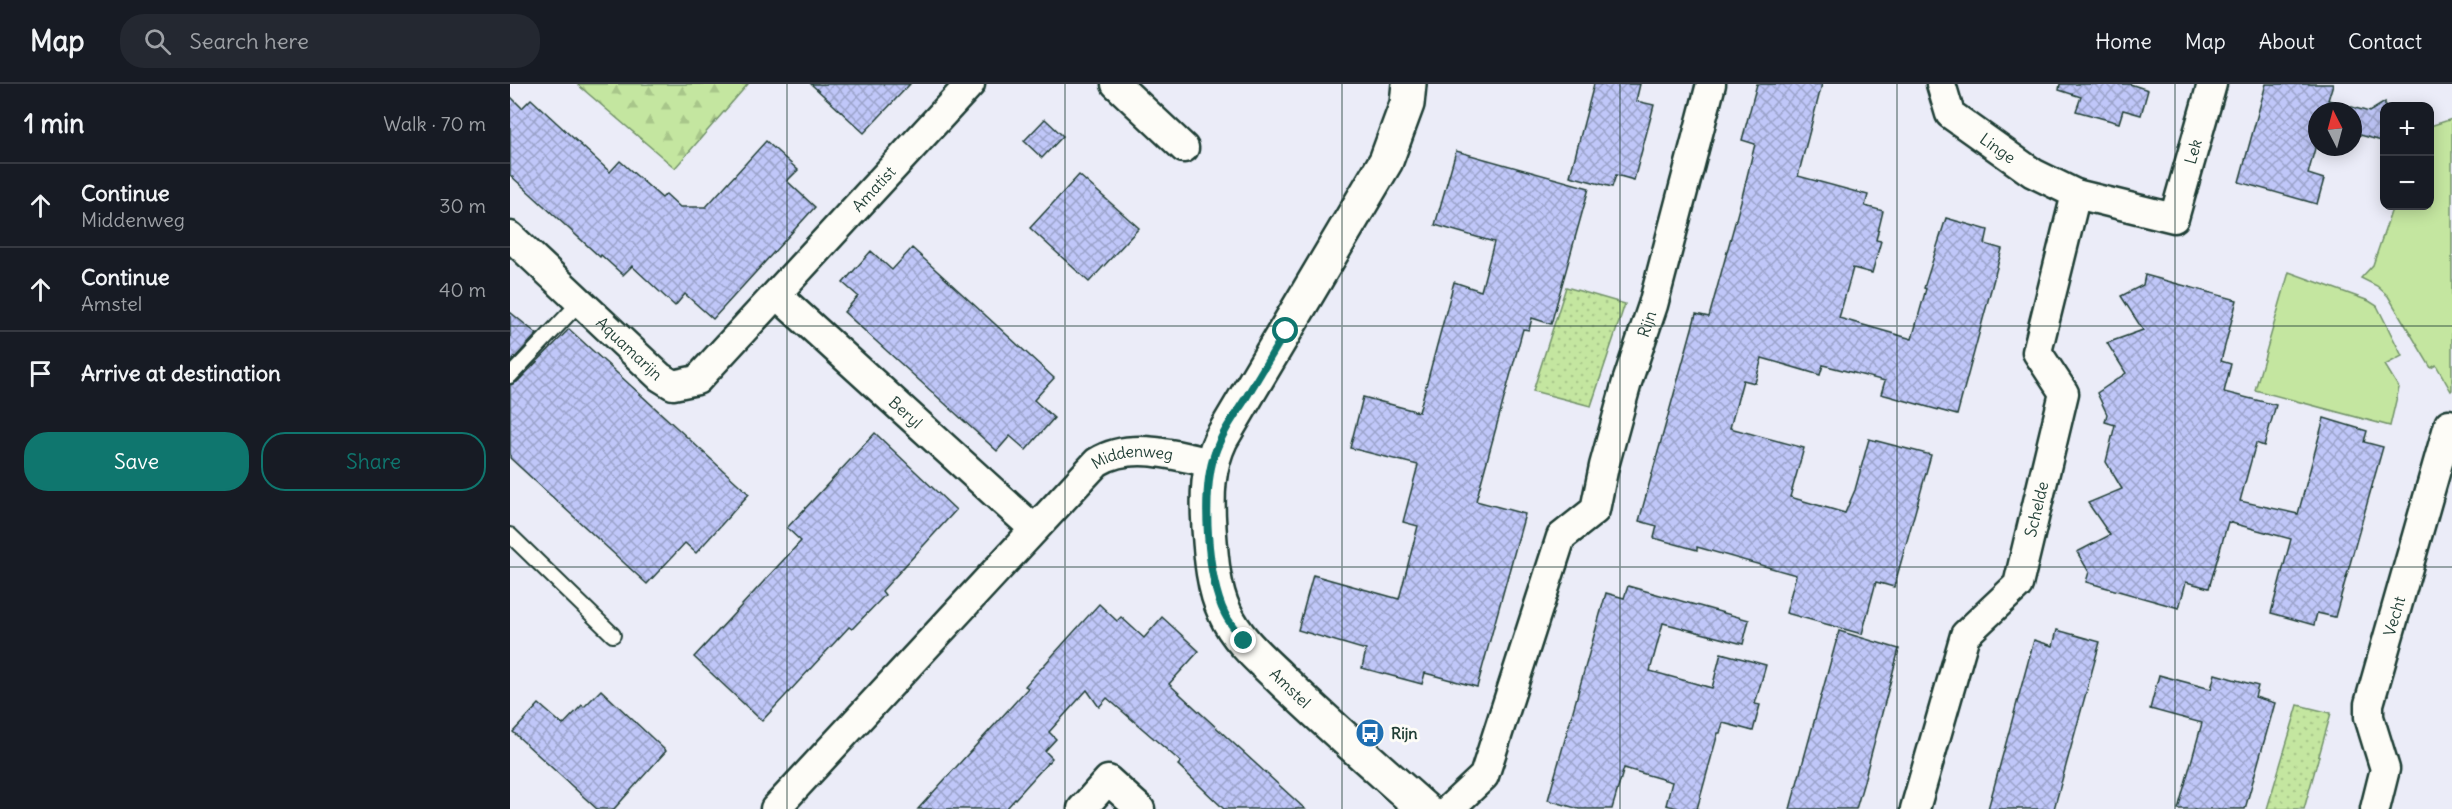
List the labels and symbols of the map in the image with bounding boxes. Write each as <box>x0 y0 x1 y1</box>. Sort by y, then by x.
north arrow <box>2308 102 2362 156</box>
street label: Linge <box>1976 129 2020 167</box>
street label: Lek <box>2180 137 2206 166</box>
street label: Amatist <box>847 161 900 216</box>
street label: Rijn <box>1633 308 1660 340</box>
street label: Aquamarijn <box>592 312 667 384</box>
route start <box>1272 317 1298 343</box>
street label: Beryl <box>885 392 927 432</box>
street label: Middenweg <box>1088 441 1175 473</box>
street label: Schelde <box>2020 479 2052 539</box>
street label: Vecht <box>2379 593 2409 638</box>
route end <box>1230 627 1256 653</box>
street label: Amstel <box>1266 664 1315 712</box>
bus stop icon: Rijn <box>1354 717 1386 749</box>
place label: Rijn <box>1391 723 1418 743</box>

